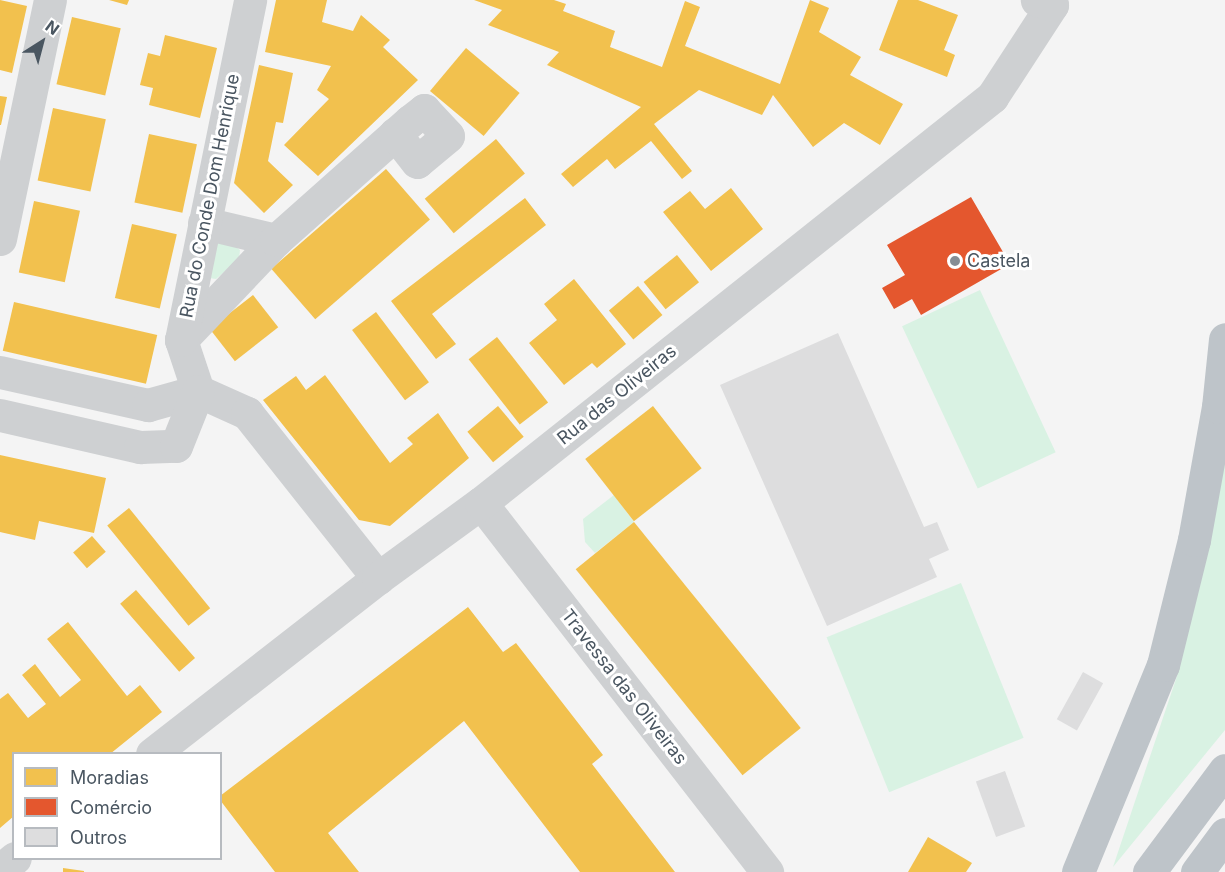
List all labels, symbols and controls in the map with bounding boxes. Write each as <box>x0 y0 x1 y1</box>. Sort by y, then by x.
north arrow <box>12 12 72 72</box>
text: N <box>42 16 63 39</box>
street label: Rua do Conde Dom Henrique <box>176 72 244 320</box>
place label: Castela <box>967 250 1030 272</box>
marker: Castela <box>948 254 962 268</box>
street label: Rua das Oliveiras <box>553 340 681 450</box>
street label: Travessa das Oliveiras <box>557 605 691 769</box>
legend <box>12 752 222 860</box>
text: Moradias <box>70 767 149 788</box>
text: Comércio <box>70 797 152 818</box>
text: Outros <box>70 827 127 848</box>

